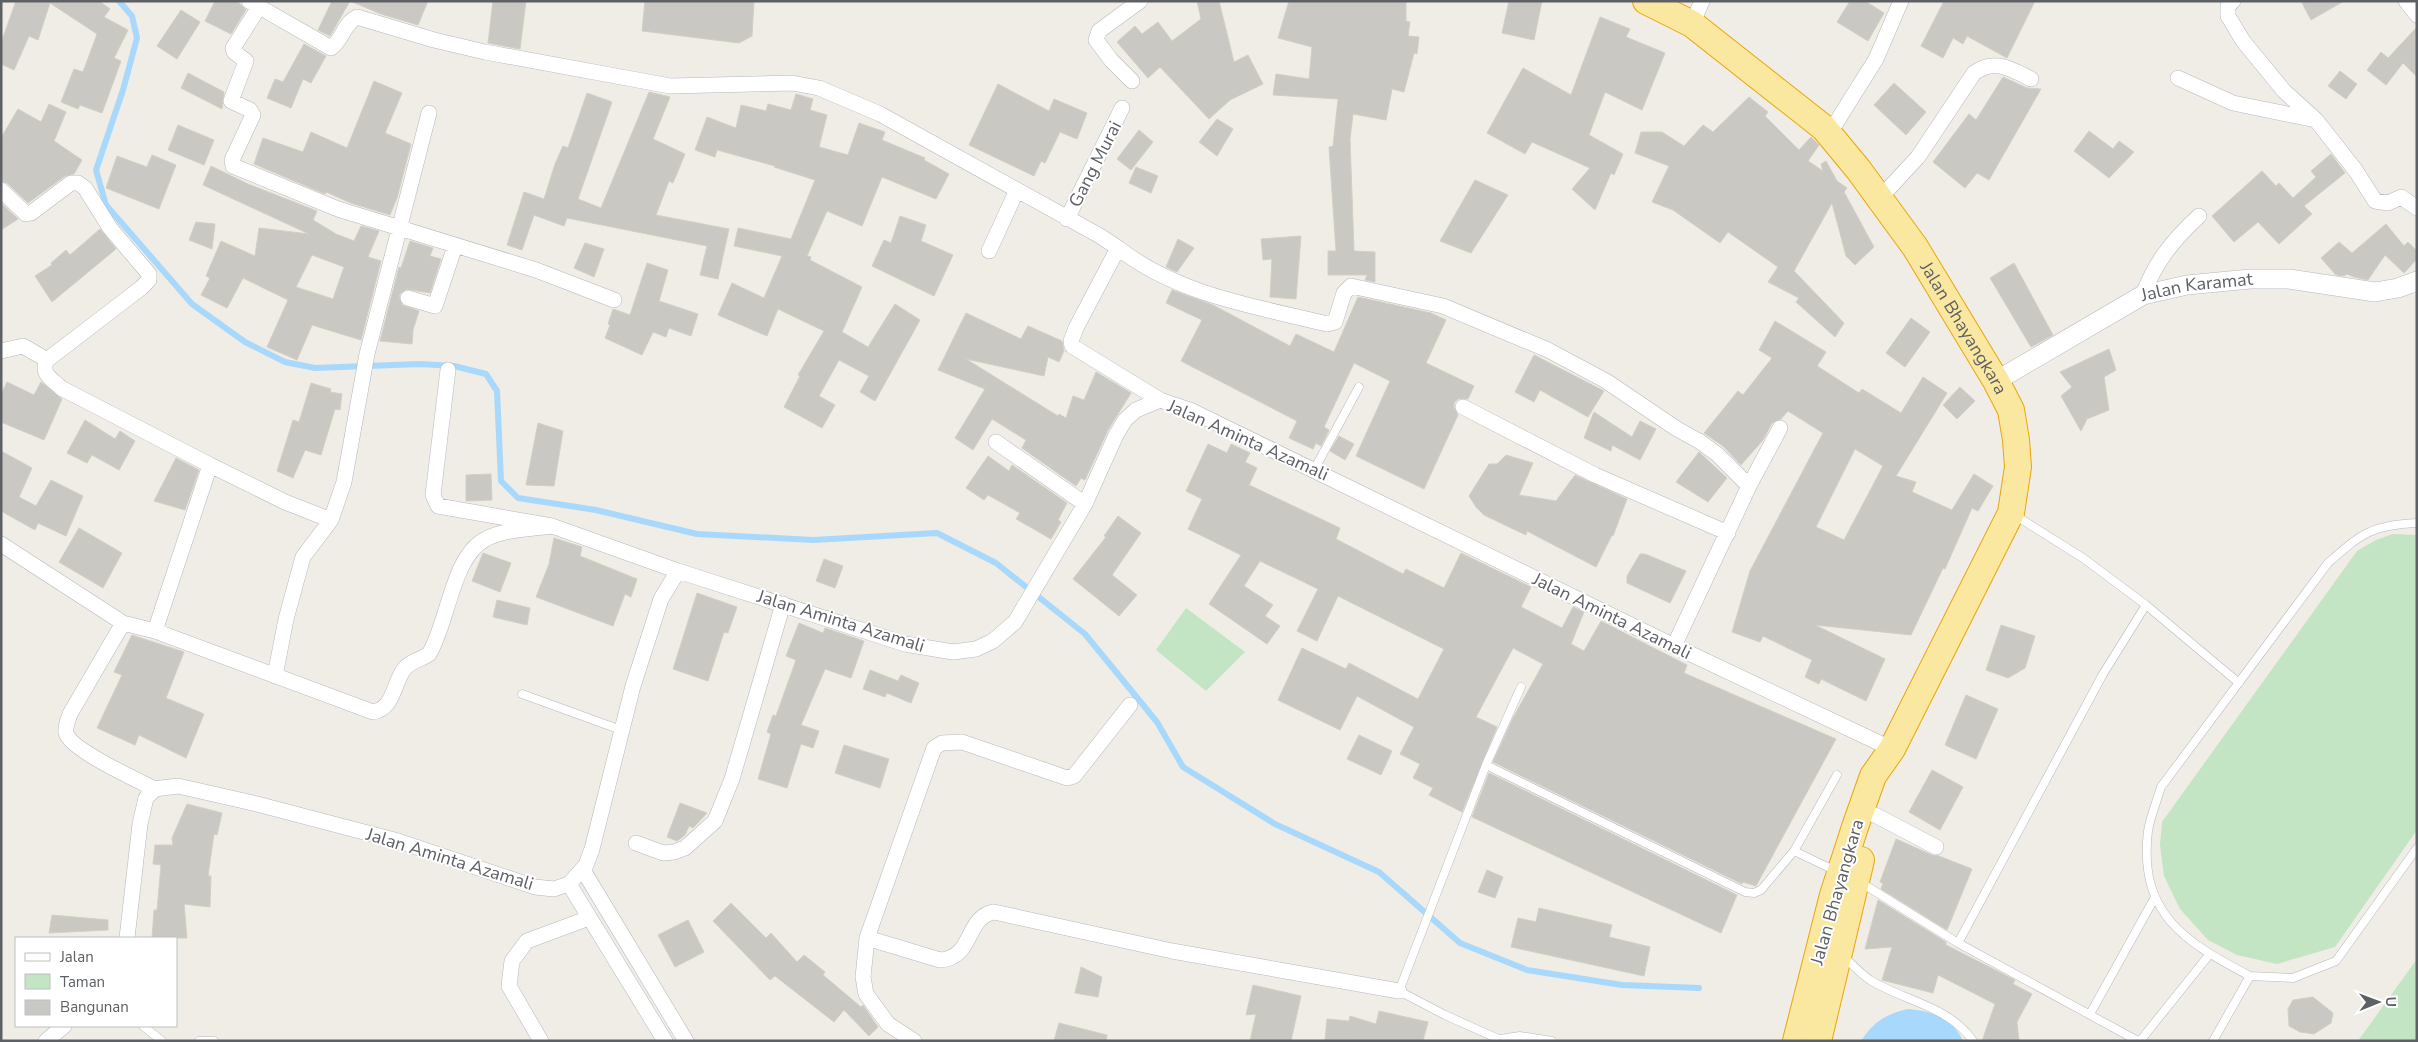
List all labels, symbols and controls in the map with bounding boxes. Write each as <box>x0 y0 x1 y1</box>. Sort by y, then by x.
street label: Gang Murai <box>1063 117 1127 211</box>
street label: Jalan Bhayangkara <box>1914 256 2013 398</box>
street label: Jalan Karamat <box>2138 267 2255 307</box>
street label: Jalan Aminta Azamali <box>1163 393 1332 486</box>
street label: Jalan Aminta Azamali <box>1528 567 1695 665</box>
street label: Jalan Aminta Azamali <box>753 584 928 658</box>
street label: Jalan Bhayangkara <box>1804 816 1869 969</box>
street label: Jalan Aminta Azamali <box>362 822 537 896</box>
legend <box>15 937 178 1027</box>
text: Jalan <box>59 947 94 967</box>
text: Taman <box>60 972 105 992</box>
north arrow <box>2353 977 2403 1027</box>
text: U <box>2381 996 2400 1007</box>
text: Bangunan <box>60 997 129 1017</box>

